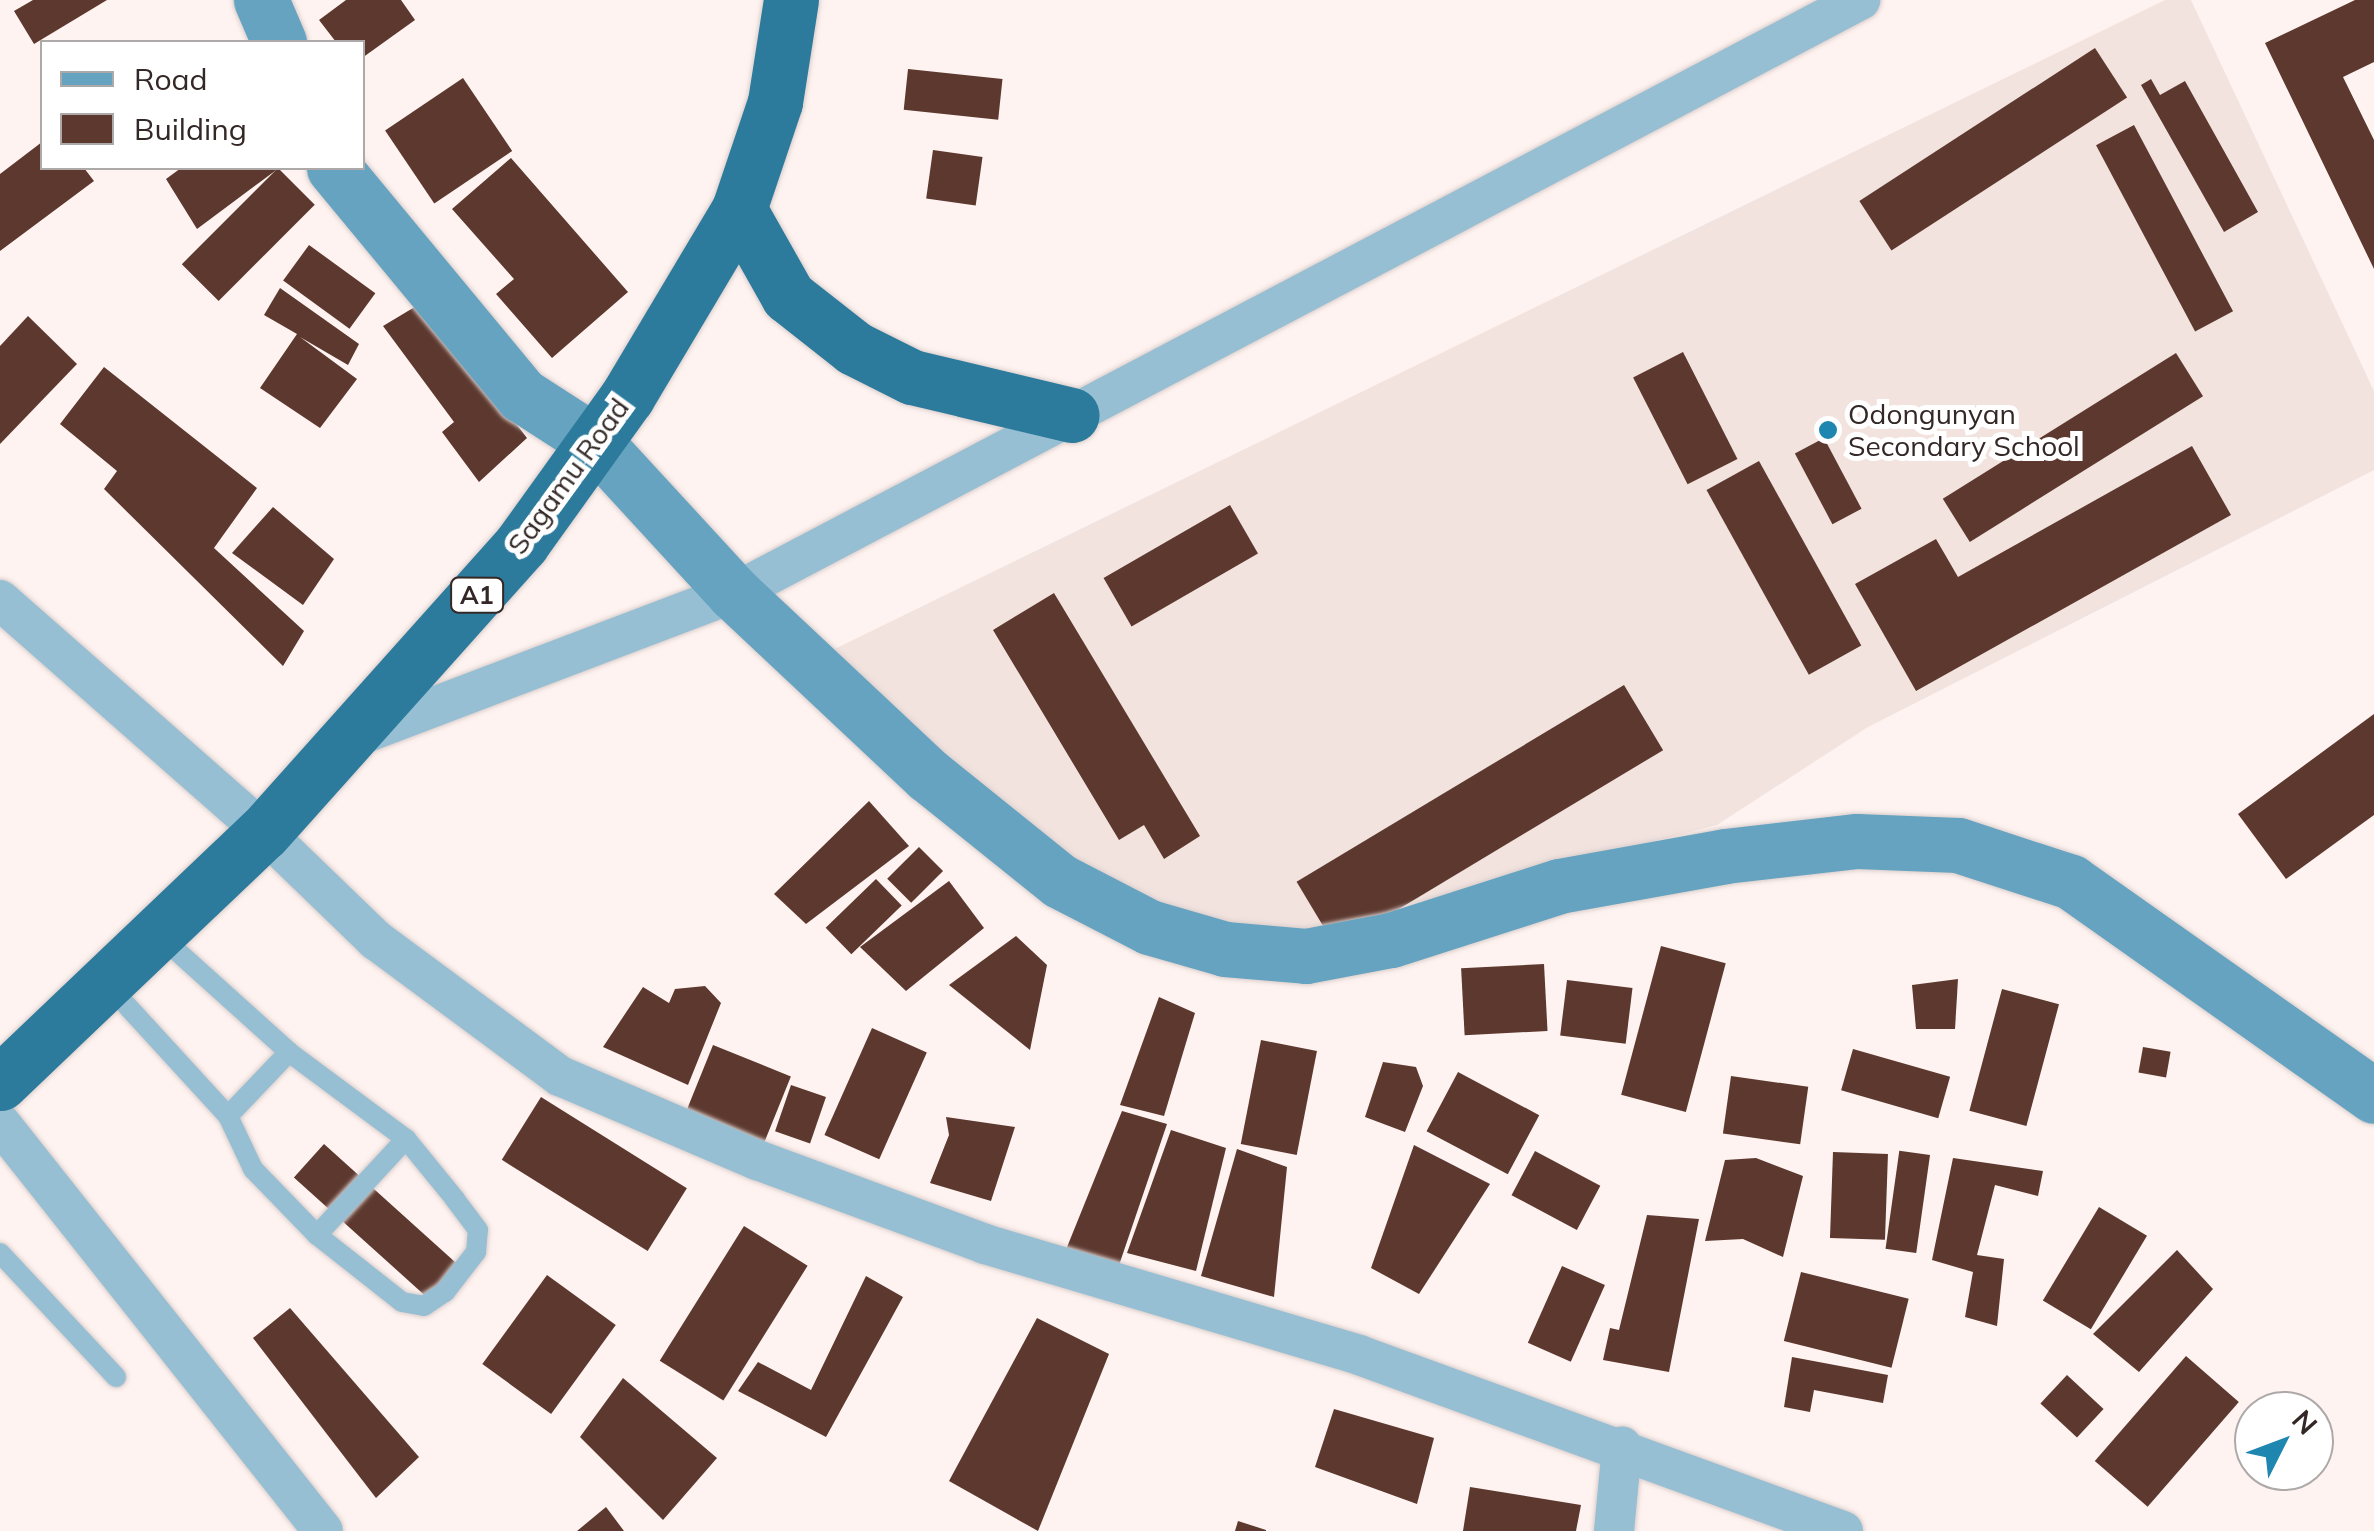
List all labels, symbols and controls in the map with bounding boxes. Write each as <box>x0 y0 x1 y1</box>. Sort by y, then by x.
legend <box>40 40 365 170</box>
text: Road <box>134 60 208 98</box>
text: Building <box>134 110 247 148</box>
street label: Sagamu Road <box>500 391 636 561</box>
place label: Odongunyan Secondary School <box>1848 397 2080 463</box>
marker: Odongunyan Secondary School <box>1817 419 1839 441</box>
road number: A1 <box>450 575 504 615</box>
north arrow <box>2234 1391 2334 1491</box>
text: N <box>2285 1402 2325 1441</box>

